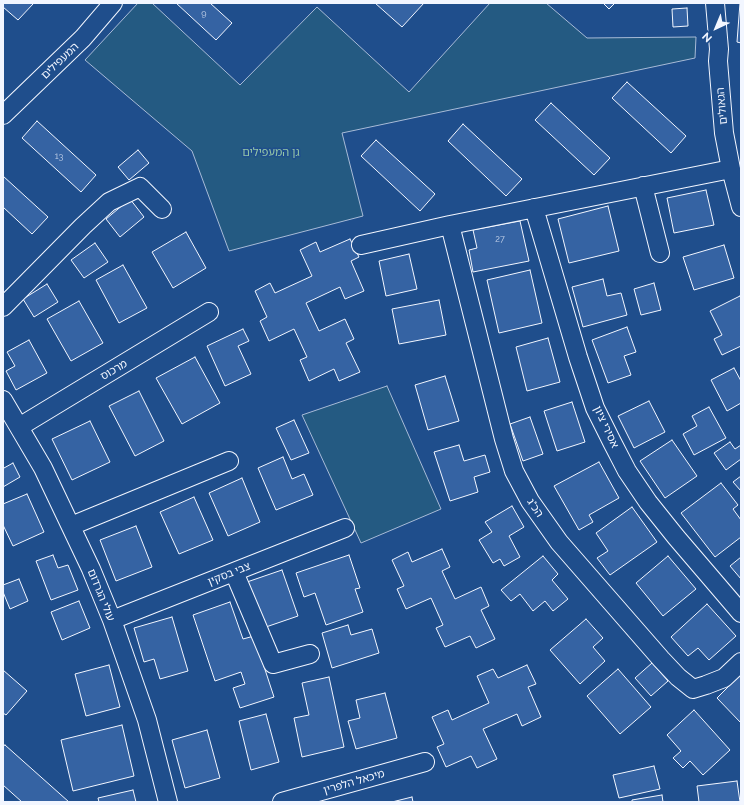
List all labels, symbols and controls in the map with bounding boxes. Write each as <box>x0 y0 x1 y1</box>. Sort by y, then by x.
house number: 9 <box>201 8 207 18</box>
north arrow <box>696 8 736 48</box>
text: N <box>700 29 715 45</box>
street label: המעפילים <box>39 40 81 82</box>
street label: הגאולים <box>714 87 730 125</box>
park label: גן המעפילים <box>242 146 300 160</box>
house number: 13 <box>55 151 63 161</box>
house number: 27 <box>495 234 505 244</box>
street label: מרכוס <box>98 357 130 383</box>
street label: אסירי ציון <box>591 404 621 450</box>
street label: הכ"ג <box>524 496 546 520</box>
street label: צבי בסקין <box>206 559 252 589</box>
street label: עולי הגרדום <box>85 567 117 623</box>
street label: מיכאל הלפרין <box>322 767 386 797</box>

